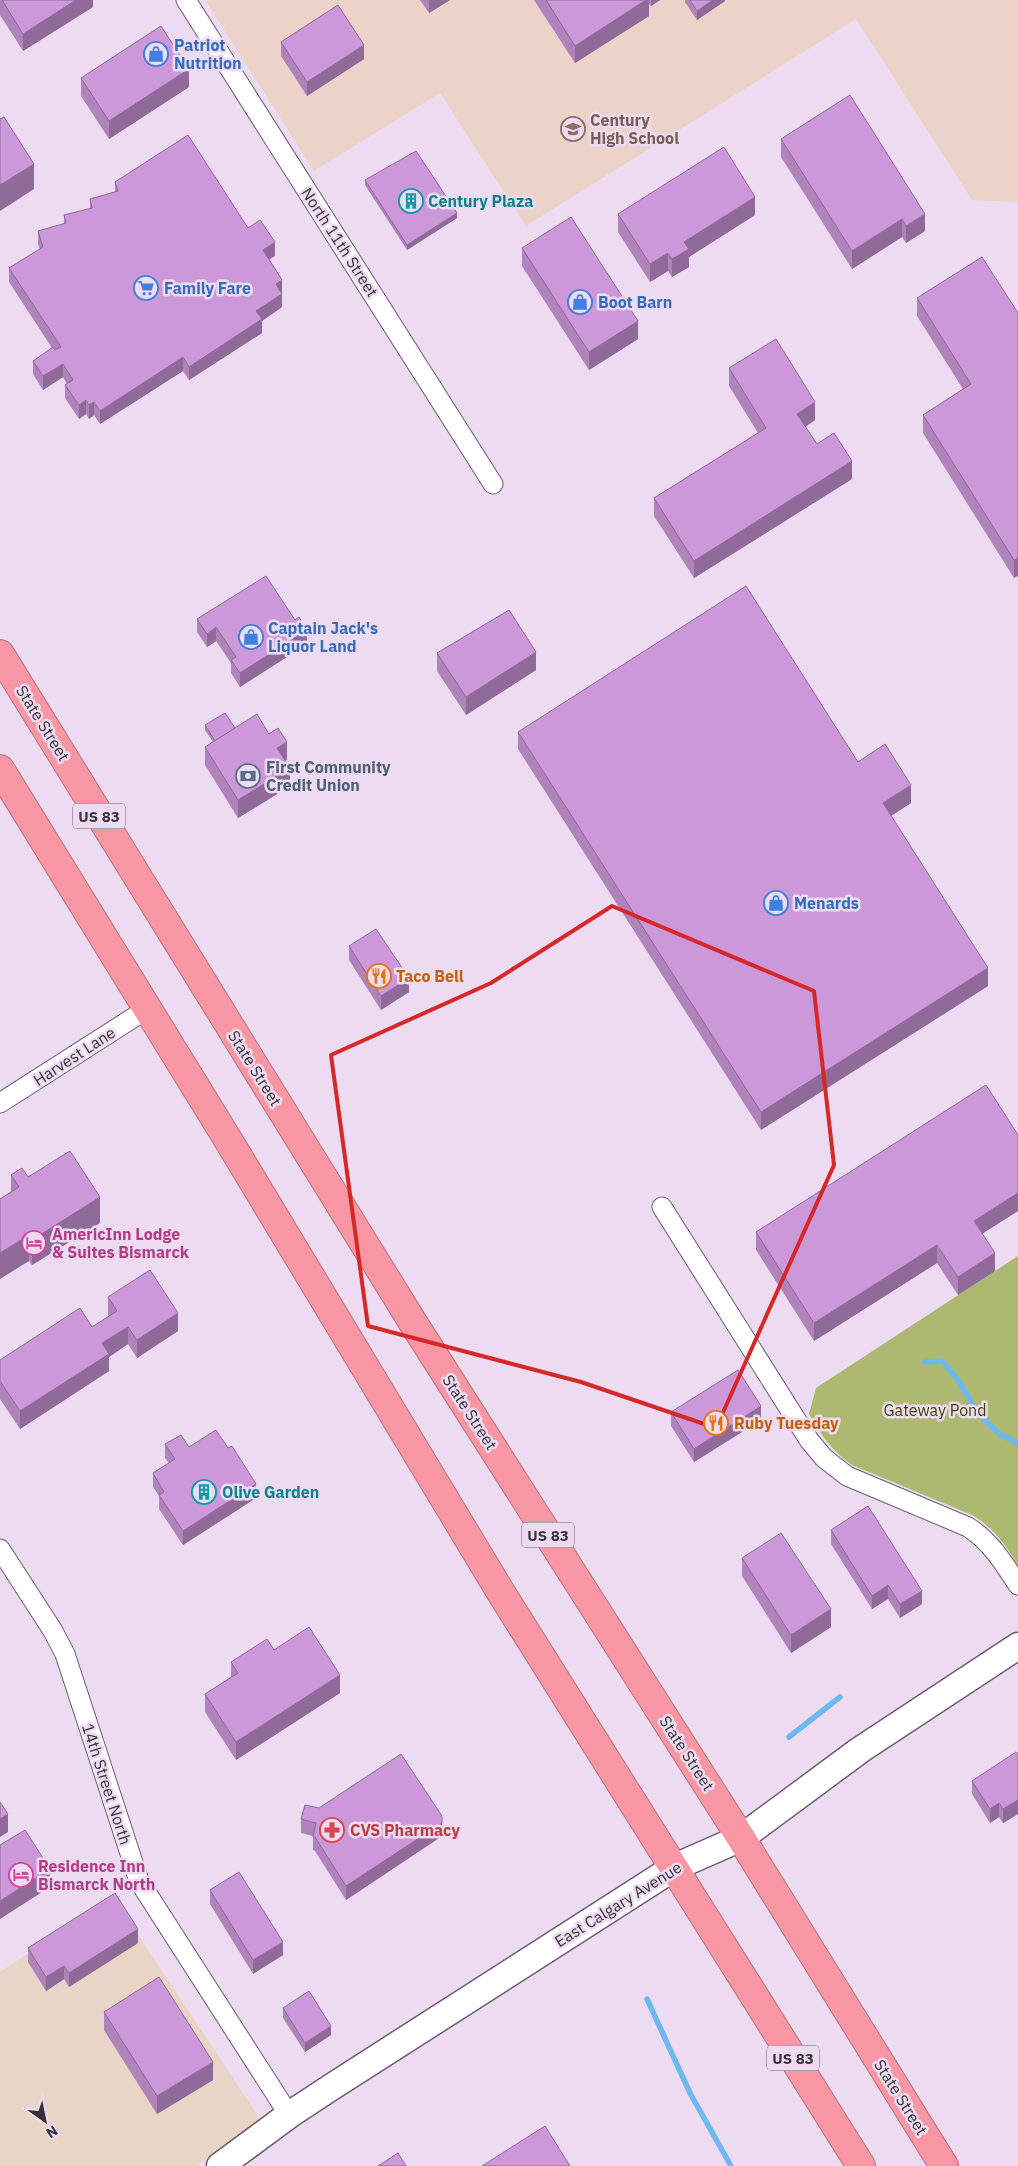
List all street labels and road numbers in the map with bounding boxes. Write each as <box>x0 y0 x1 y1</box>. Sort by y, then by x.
street label: North 11th Street <box>297 184 383 300</box>
street label: State Street <box>12 681 74 765</box>
road number: US 83 <box>73 804 125 828</box>
street label: Harvest Lane <box>29 1022 119 1090</box>
street label: State Street <box>224 1026 286 1110</box>
street label: State Street <box>438 1371 502 1453</box>
road number: US 83 <box>522 1522 574 1548</box>
street label: State Street <box>655 1712 719 1794</box>
street label: 14th Street North <box>78 1721 136 1847</box>
street label: East Calgary Avenue <box>551 1857 685 1951</box>
road number: US 83 <box>767 2046 819 2070</box>
street label: State Street <box>870 2055 932 2139</box>

